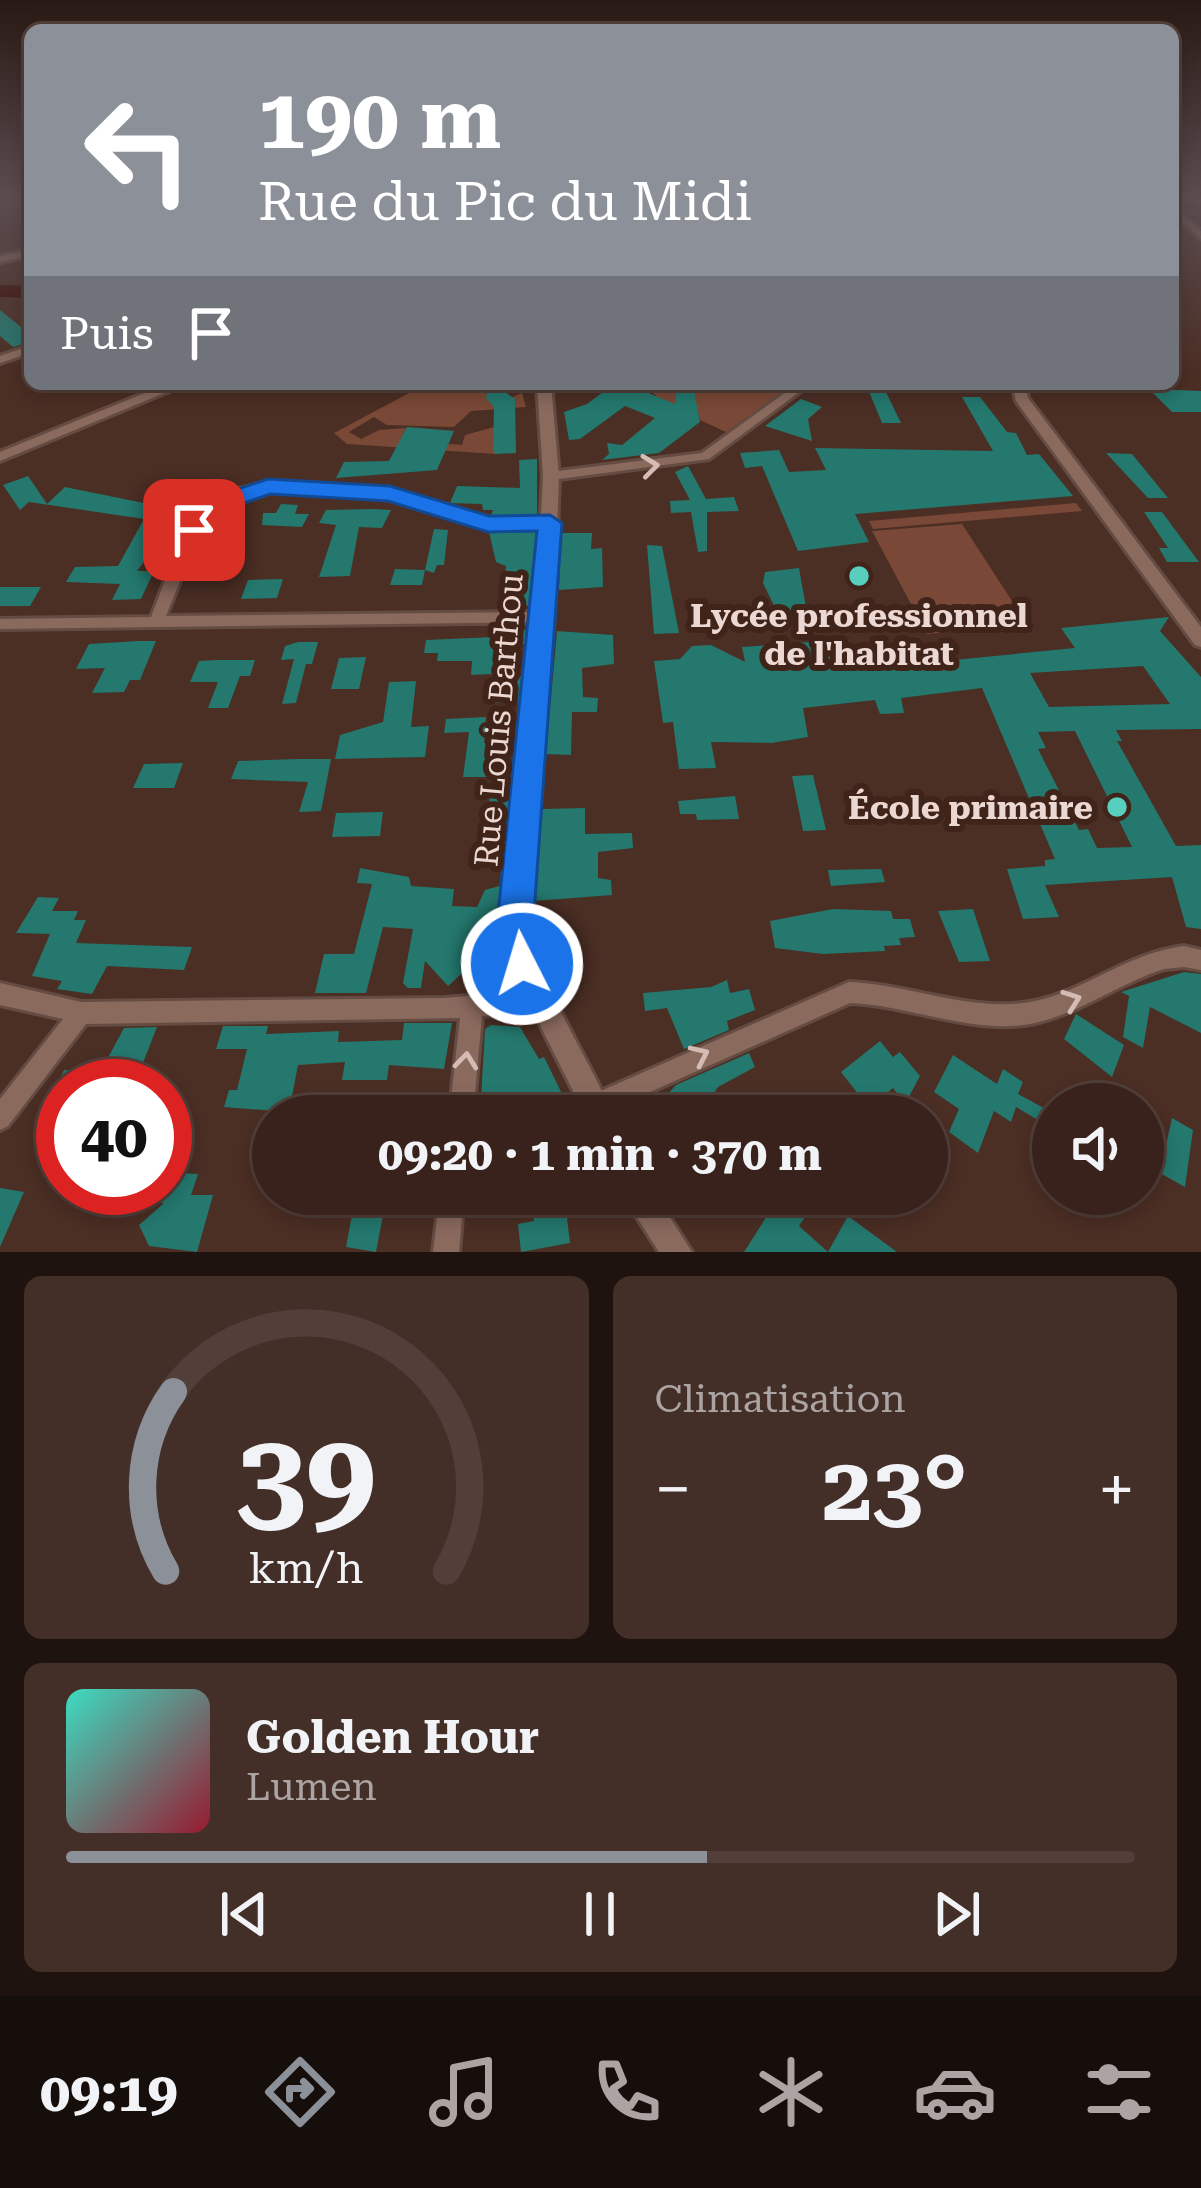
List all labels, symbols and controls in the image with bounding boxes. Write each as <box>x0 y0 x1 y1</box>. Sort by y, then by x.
text: 190 m <box>258 70 501 168</box>
icon: left <box>60 72 216 228</box>
text: Rue du Pic du Midi <box>258 170 752 233</box>
icon: arrive <box>178 300 244 366</box>
text: Puis <box>60 307 154 360</box>
one-way arrow <box>640 454 660 480</box>
pin <box>143 479 245 581</box>
icon: arrive <box>161 497 227 563</box>
marker: Lycée professionnel de l'habitat <box>846 563 872 589</box>
street label: Rue Louis Barthou <box>466 572 531 868</box>
place label: Lycée professionnel de l'habitat <box>690 596 1028 673</box>
place label: École primaire <box>848 788 1093 827</box>
marker: École primaire <box>1104 794 1130 820</box>
position arrow <box>459 901 585 1027</box>
one-way arrow <box>1060 990 1081 1014</box>
one-way arrow <box>688 1046 709 1069</box>
one-way arrow <box>453 1052 479 1071</box>
speed limit sign: 40 <box>36 1059 192 1215</box>
map controls <box>1032 1083 1164 1215</box>
button: sound <box>1032 1083 1164 1215</box>
text: 09:20 · 1 min · 370 m <box>378 1128 822 1181</box>
text: Climatisation <box>655 1376 906 1422</box>
text: 39 <box>236 1404 376 1550</box>
text: 23° <box>822 1437 968 1542</box>
text: − <box>655 1451 691 1528</box>
text: + <box>1098 1451 1135 1528</box>
text: km/h <box>249 1542 364 1592</box>
text: Golden Hour <box>246 1711 539 1764</box>
text: Lumen <box>246 1764 377 1810</box>
icon: previous <box>211 1881 277 1947</box>
icon: pause <box>567 1881 633 1947</box>
icon: next <box>924 1881 990 1947</box>
icon: directions <box>258 2050 342 2134</box>
icon: music <box>422 2050 506 2134</box>
icon: phone <box>585 2050 669 2134</box>
icon: climate <box>749 2050 833 2134</box>
icon: car <box>913 2050 997 2134</box>
icon: filters <box>1077 2050 1161 2134</box>
text: 09:19 <box>40 2061 178 2124</box>

